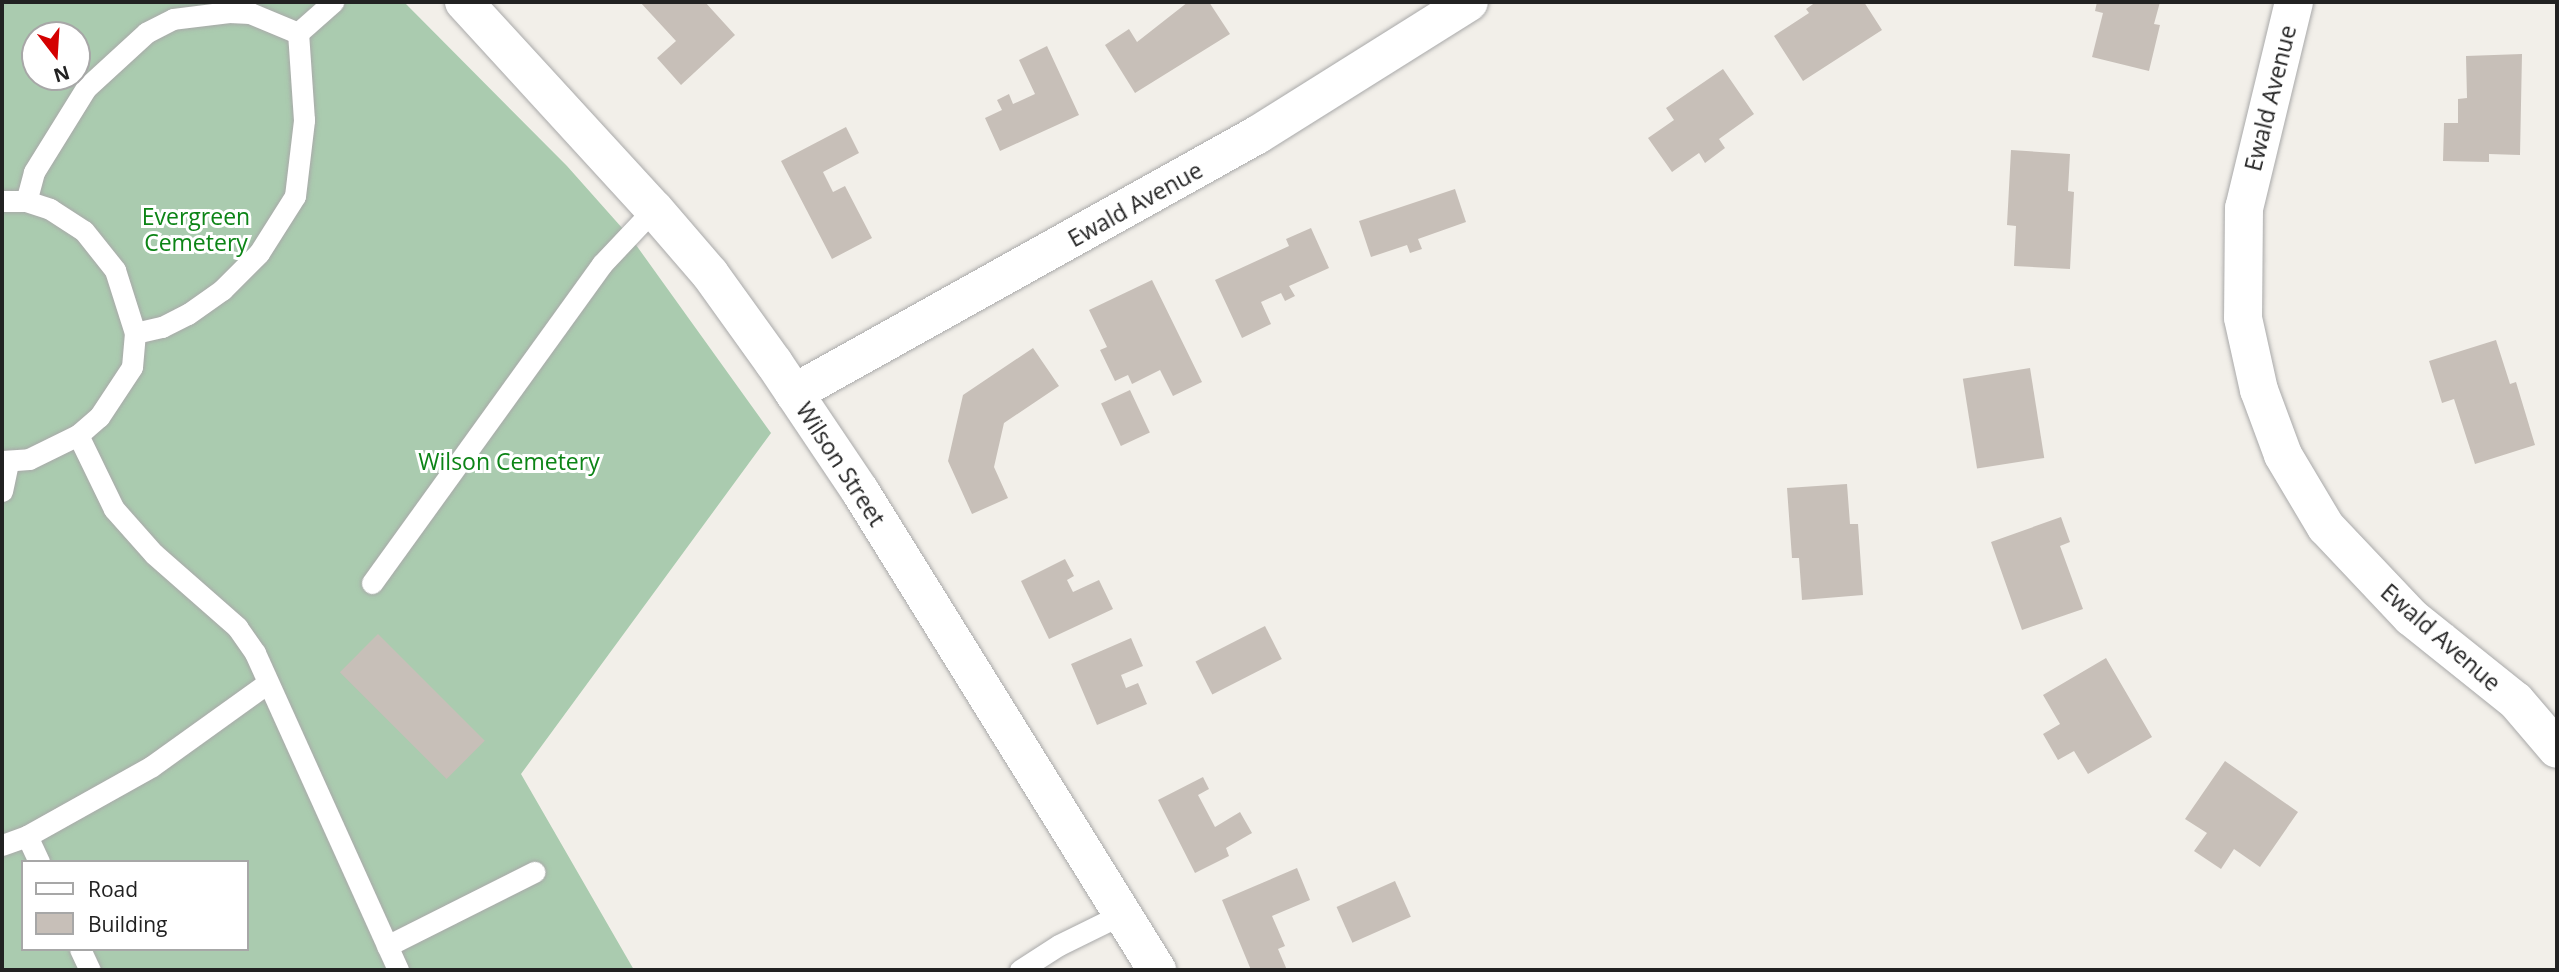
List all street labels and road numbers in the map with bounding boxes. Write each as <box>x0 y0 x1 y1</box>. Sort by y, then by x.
street label: Ewald Avenue <box>2239 22 2301 174</box>
street label: Ewald Avenue <box>1063 156 1207 252</box>
street label: Wilson Street <box>791 397 891 531</box>
street label: Ewald Avenue <box>2376 578 2506 696</box>

